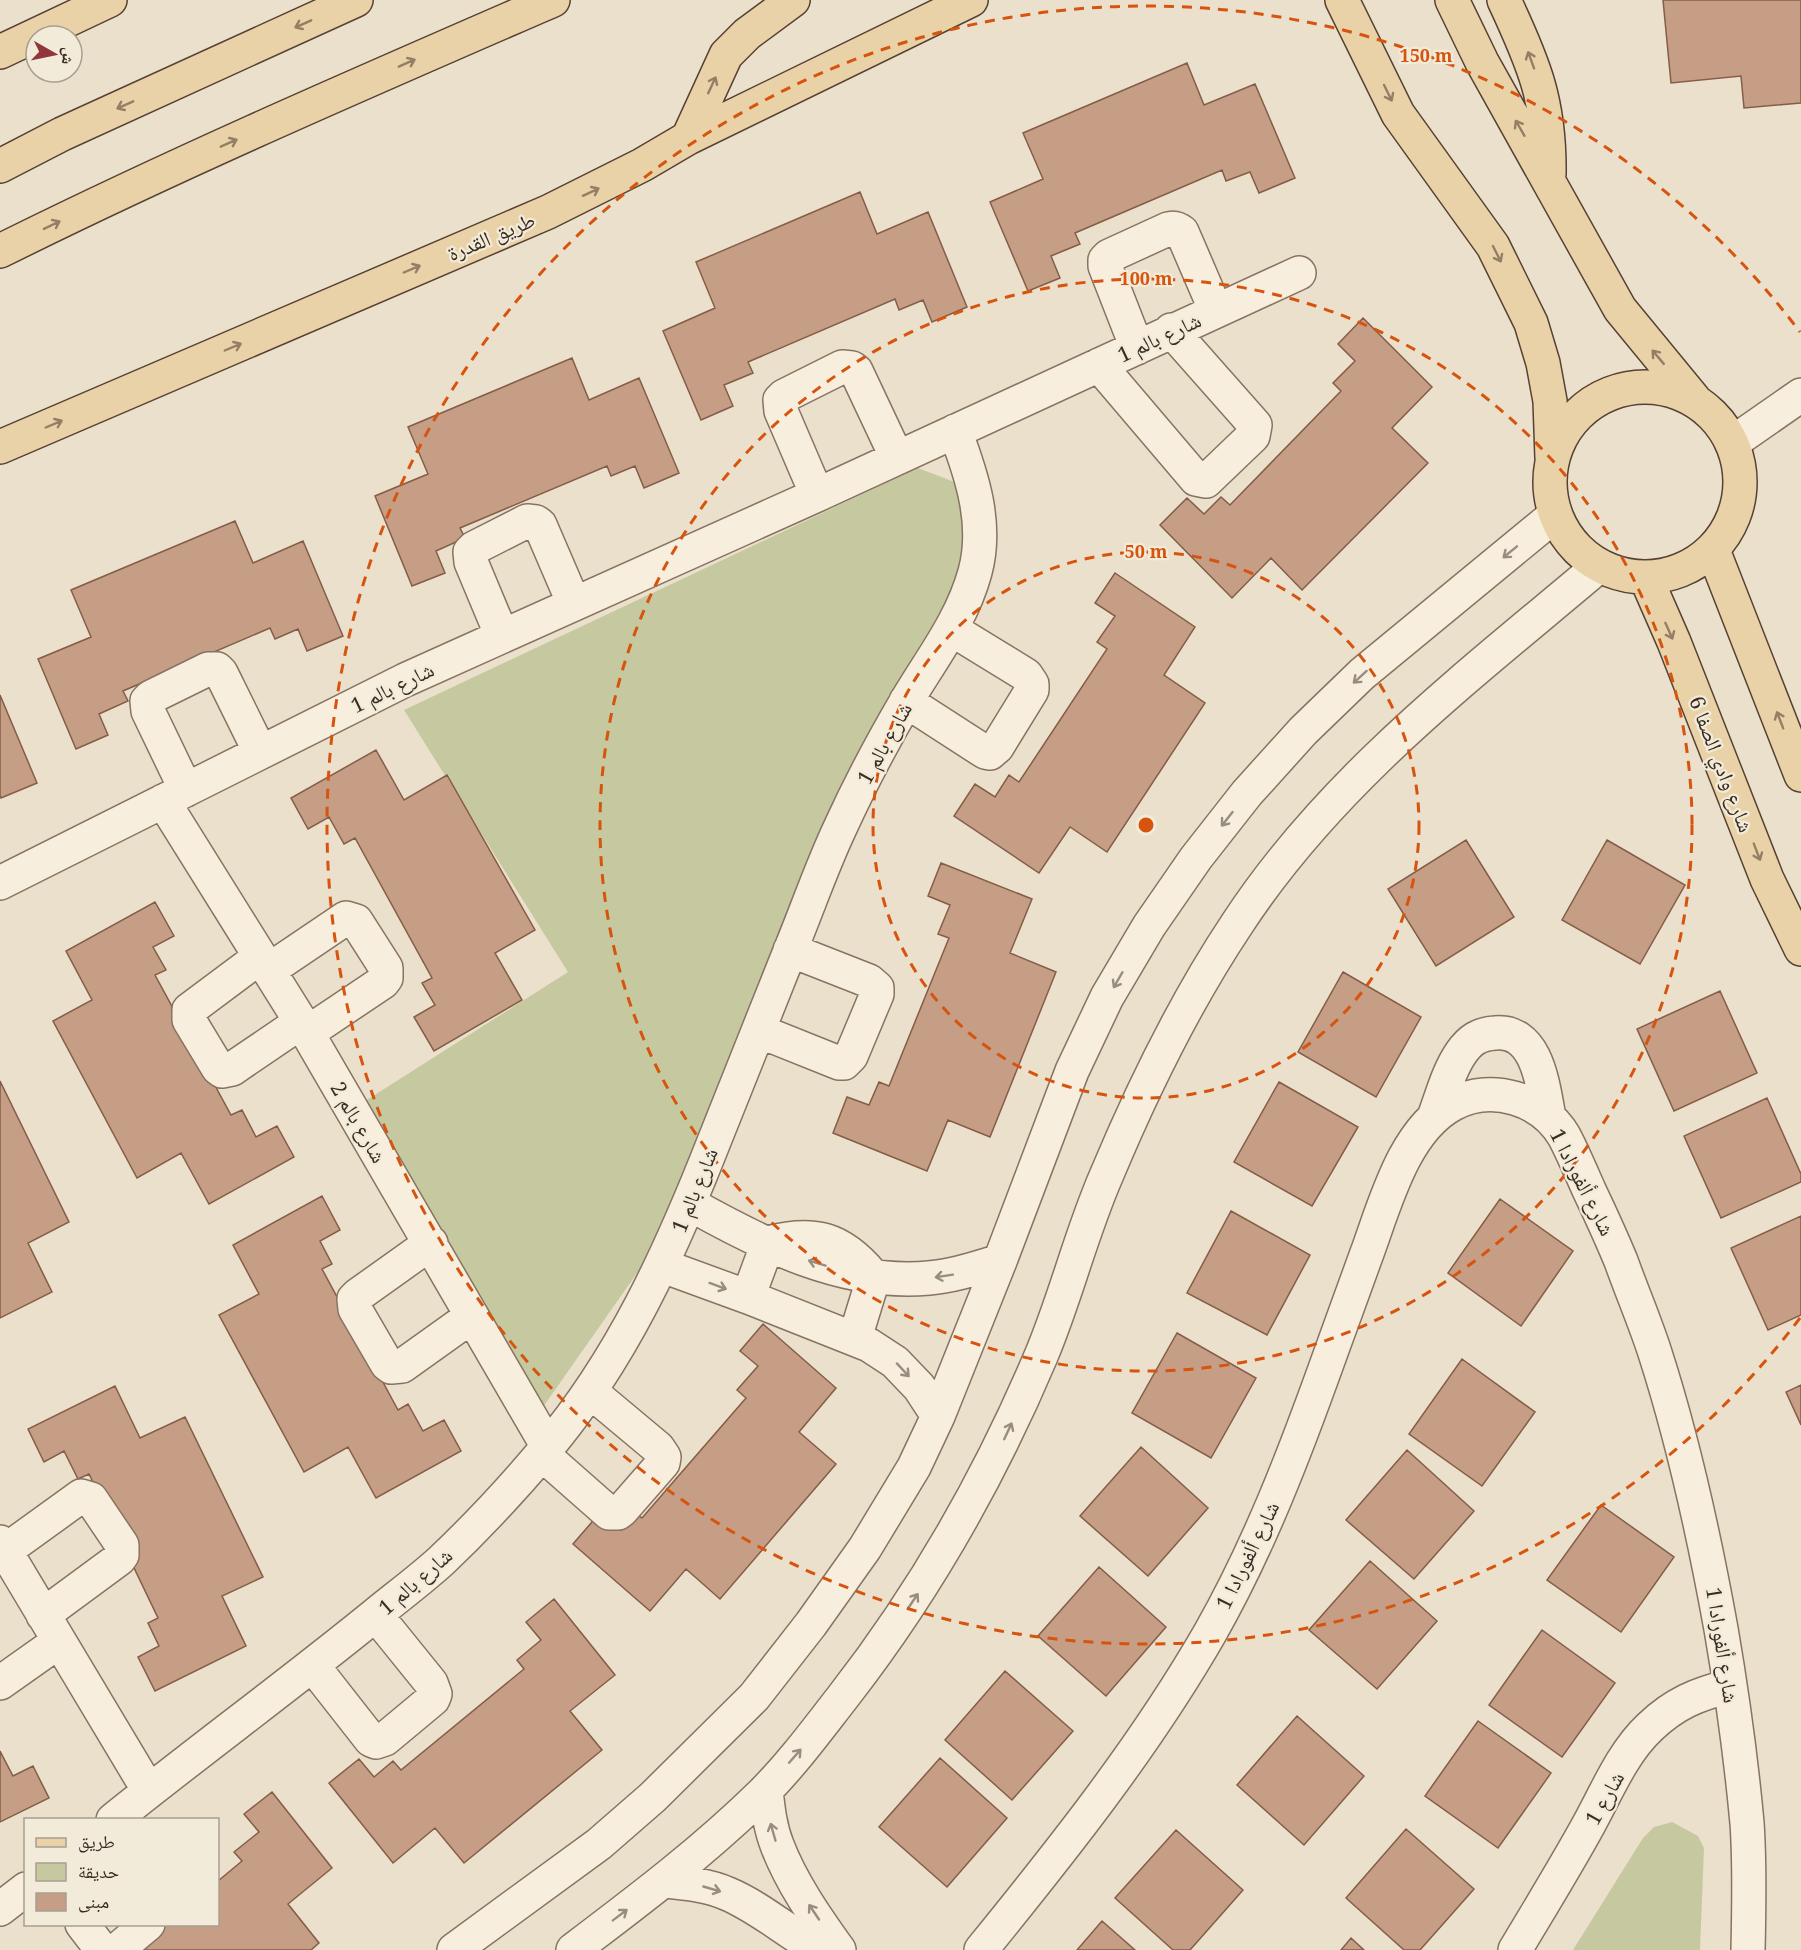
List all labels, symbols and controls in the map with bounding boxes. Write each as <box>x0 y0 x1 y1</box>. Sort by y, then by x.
one-way arrow <box>294 19 312 31</box>
north arrow <box>24 24 84 84</box>
text: 150 m <box>1400 43 1453 67</box>
text: ش <box>57 46 81 66</box>
one-way arrow <box>1524 51 1535 69</box>
one-way arrow <box>398 57 416 68</box>
one-way arrow <box>707 77 718 95</box>
one-way arrow <box>1382 83 1394 101</box>
one-way arrow <box>117 100 135 111</box>
one-way arrow <box>1513 120 1525 137</box>
one-way arrow <box>220 136 238 148</box>
one-way arrow <box>581 185 599 197</box>
street label: طريق القدرة <box>443 205 539 267</box>
one-way arrow <box>43 219 61 230</box>
one-way arrow <box>1491 245 1503 262</box>
one-way arrow <box>402 263 420 275</box>
text: 100 m <box>1120 266 1173 290</box>
street label: شارع بالم 1 <box>1113 305 1206 369</box>
one-way arrow <box>223 341 242 352</box>
one-way arrow <box>1651 350 1665 365</box>
one-way arrow <box>44 418 62 429</box>
text: 50 m <box>1125 539 1168 563</box>
one-way arrow <box>1502 545 1518 558</box>
one-way arrow <box>1664 622 1676 640</box>
street label: شارع بالم 1 <box>346 655 439 720</box>
one-way arrow <box>1353 670 1368 684</box>
street label: شارع وادي الصفا 6 <box>1680 692 1761 837</box>
street label: شارع بالم 1 <box>850 697 919 789</box>
one-way arrow <box>1774 711 1785 730</box>
one-way arrow <box>1221 810 1233 826</box>
centre of rings <box>1136 815 1156 835</box>
one-way arrow <box>1752 842 1763 860</box>
one-way arrow <box>1111 971 1123 988</box>
street label: شارع بالم 2 <box>324 1076 393 1168</box>
street label: شارع ألفورادا 1 <box>1544 1124 1622 1240</box>
street label: شارع بالم 1 <box>664 1143 725 1237</box>
one-way arrow <box>808 1257 827 1268</box>
one-way arrow <box>935 1270 954 1281</box>
one-way arrow <box>708 1281 727 1292</box>
one-way arrow <box>896 1362 910 1377</box>
one-way arrow <box>1003 1422 1014 1440</box>
street label: شارع ألفورادا 1 <box>1209 1496 1285 1614</box>
street label: شارع بالم 1 <box>372 1541 459 1622</box>
street label: شارع ألفورادا 1 <box>1700 1585 1746 1705</box>
one-way arrow <box>906 1592 919 1609</box>
one-way arrow <box>789 1748 802 1764</box>
street label: شارع 1 <box>1578 1766 1630 1830</box>
legend <box>24 1818 219 1926</box>
one-way arrow <box>767 1823 778 1842</box>
text: طريق <box>78 1829 115 1853</box>
text: حديقة <box>78 1859 119 1883</box>
one-way arrow <box>702 1884 721 1895</box>
text: مبنى <box>78 1889 109 1913</box>
one-way arrow <box>807 1903 820 1920</box>
one-way arrow <box>611 1908 627 1921</box>

